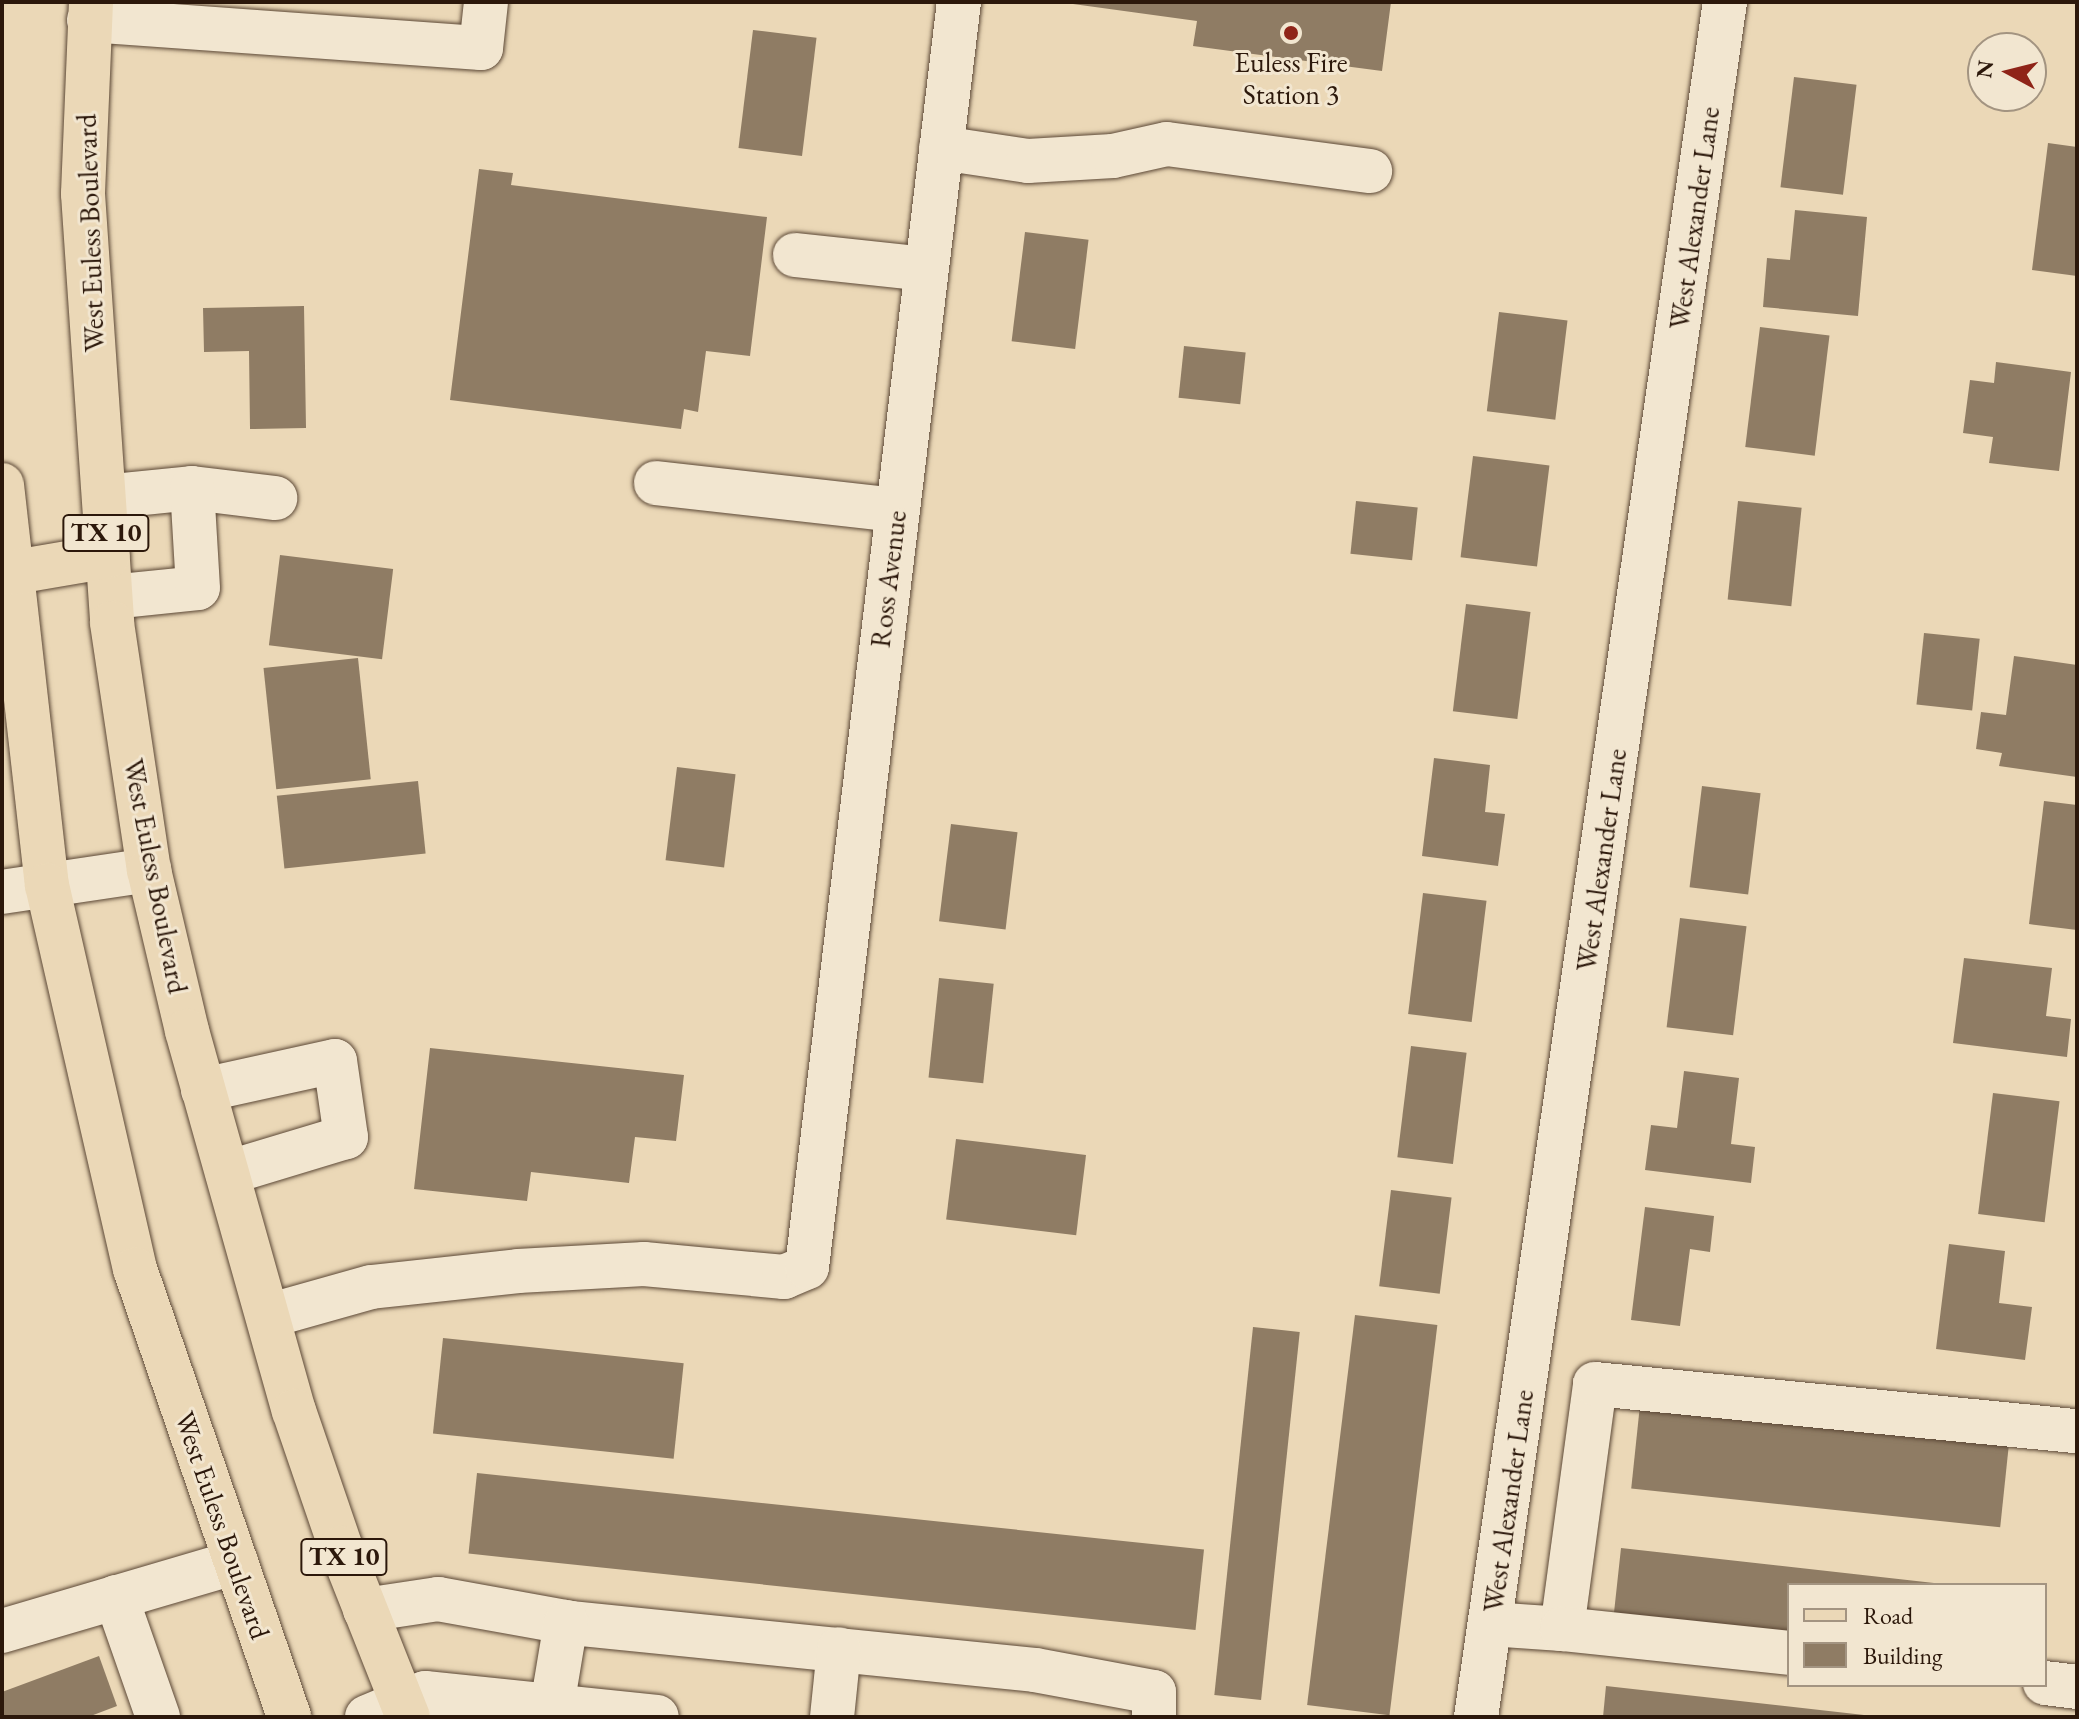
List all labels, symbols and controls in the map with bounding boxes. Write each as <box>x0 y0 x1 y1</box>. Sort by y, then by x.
marker: Euless Fire Station 3 <box>1282 24 1300 42</box>
north arrow <box>1967 32 2047 112</box>
place label: Euless Fire Station 3 <box>1234 45 1348 111</box>
text: N <box>1969 59 2000 80</box>
street label: West Alexander Lane <box>1662 104 1726 332</box>
street label: West Euless Boulevard <box>69 113 111 353</box>
street label: Ross Avenue <box>863 509 913 649</box>
road number: TX 10 <box>62 511 150 555</box>
street label: West Alexander Lane <box>1569 746 1633 974</box>
street label: West Euless Boulevard <box>117 756 195 996</box>
street label: West Alexander Lane <box>1476 1387 1540 1615</box>
street label: West Euless Boulevard <box>168 1407 278 1643</box>
road number: TX 10 <box>300 1535 388 1579</box>
legend <box>1787 1583 2047 1687</box>
text: Road <box>1863 1600 1913 1631</box>
text: Building <box>1863 1640 1943 1671</box>

